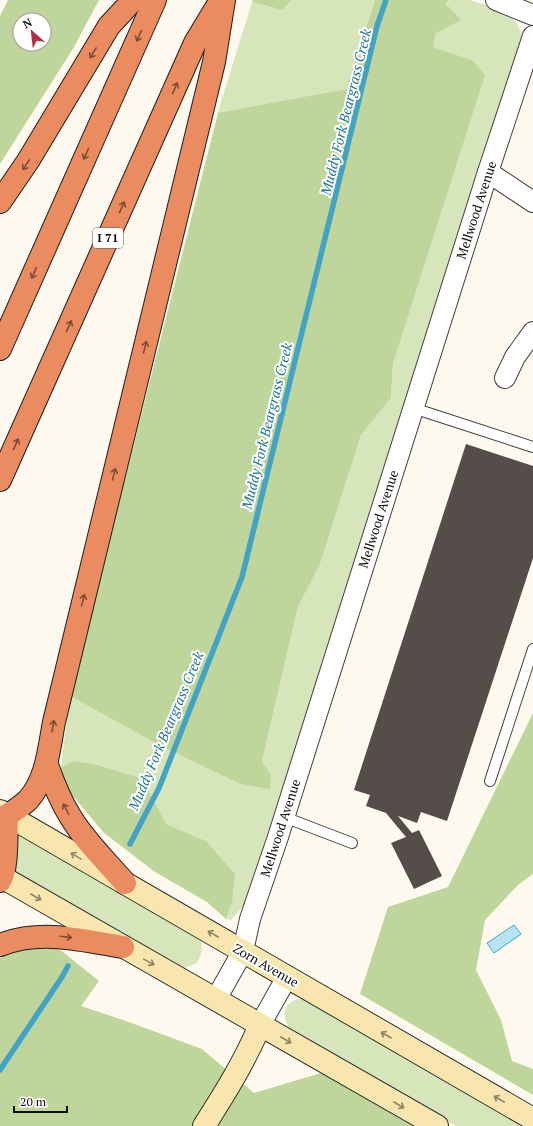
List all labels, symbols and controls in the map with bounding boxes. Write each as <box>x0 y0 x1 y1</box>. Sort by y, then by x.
north arrow <box>12 12 52 52</box>
text: N <box>20 15 35 31</box>
water label: Muddy Fork Beargrass Creek <box>315 26 375 198</box>
one-way arrow <box>135 29 142 41</box>
one-way arrow <box>88 47 96 59</box>
one-way arrow <box>172 82 179 94</box>
one-way arrow <box>82 148 89 160</box>
one-way arrow <box>22 159 30 170</box>
street label: Mellwood Avenue <box>452 159 500 261</box>
one-way arrow <box>119 201 126 213</box>
road number: I 71 <box>93 228 123 248</box>
one-way arrow <box>29 267 37 279</box>
one-way arrow <box>66 320 73 332</box>
water label: Muddy Fork Beargrass Creek <box>236 340 296 512</box>
one-way arrow <box>142 341 149 354</box>
one-way arrow <box>13 439 20 451</box>
one-way arrow <box>111 467 119 480</box>
street label: Mellwood Avenue <box>354 468 402 570</box>
one-way arrow <box>80 594 88 607</box>
water label: Muddy Fork Beargrass Creek <box>123 648 208 814</box>
one-way arrow <box>49 720 57 733</box>
street label: Mellwood Avenue <box>256 777 304 879</box>
one-way arrow <box>62 803 69 815</box>
one-way arrow <box>70 851 82 859</box>
one-way arrow <box>30 893 42 901</box>
one-way arrow <box>207 930 219 938</box>
one-way arrow <box>59 934 72 941</box>
street label: Zorn Avenue <box>230 939 302 991</box>
one-way arrow <box>143 958 155 966</box>
one-way arrow <box>380 1030 392 1038</box>
one-way arrow <box>280 1037 292 1045</box>
scale bar <box>14 1088 67 1114</box>
text: 20 m <box>20 1094 47 1109</box>
one-way arrow <box>493 1095 505 1103</box>
one-way arrow <box>393 1101 405 1109</box>

